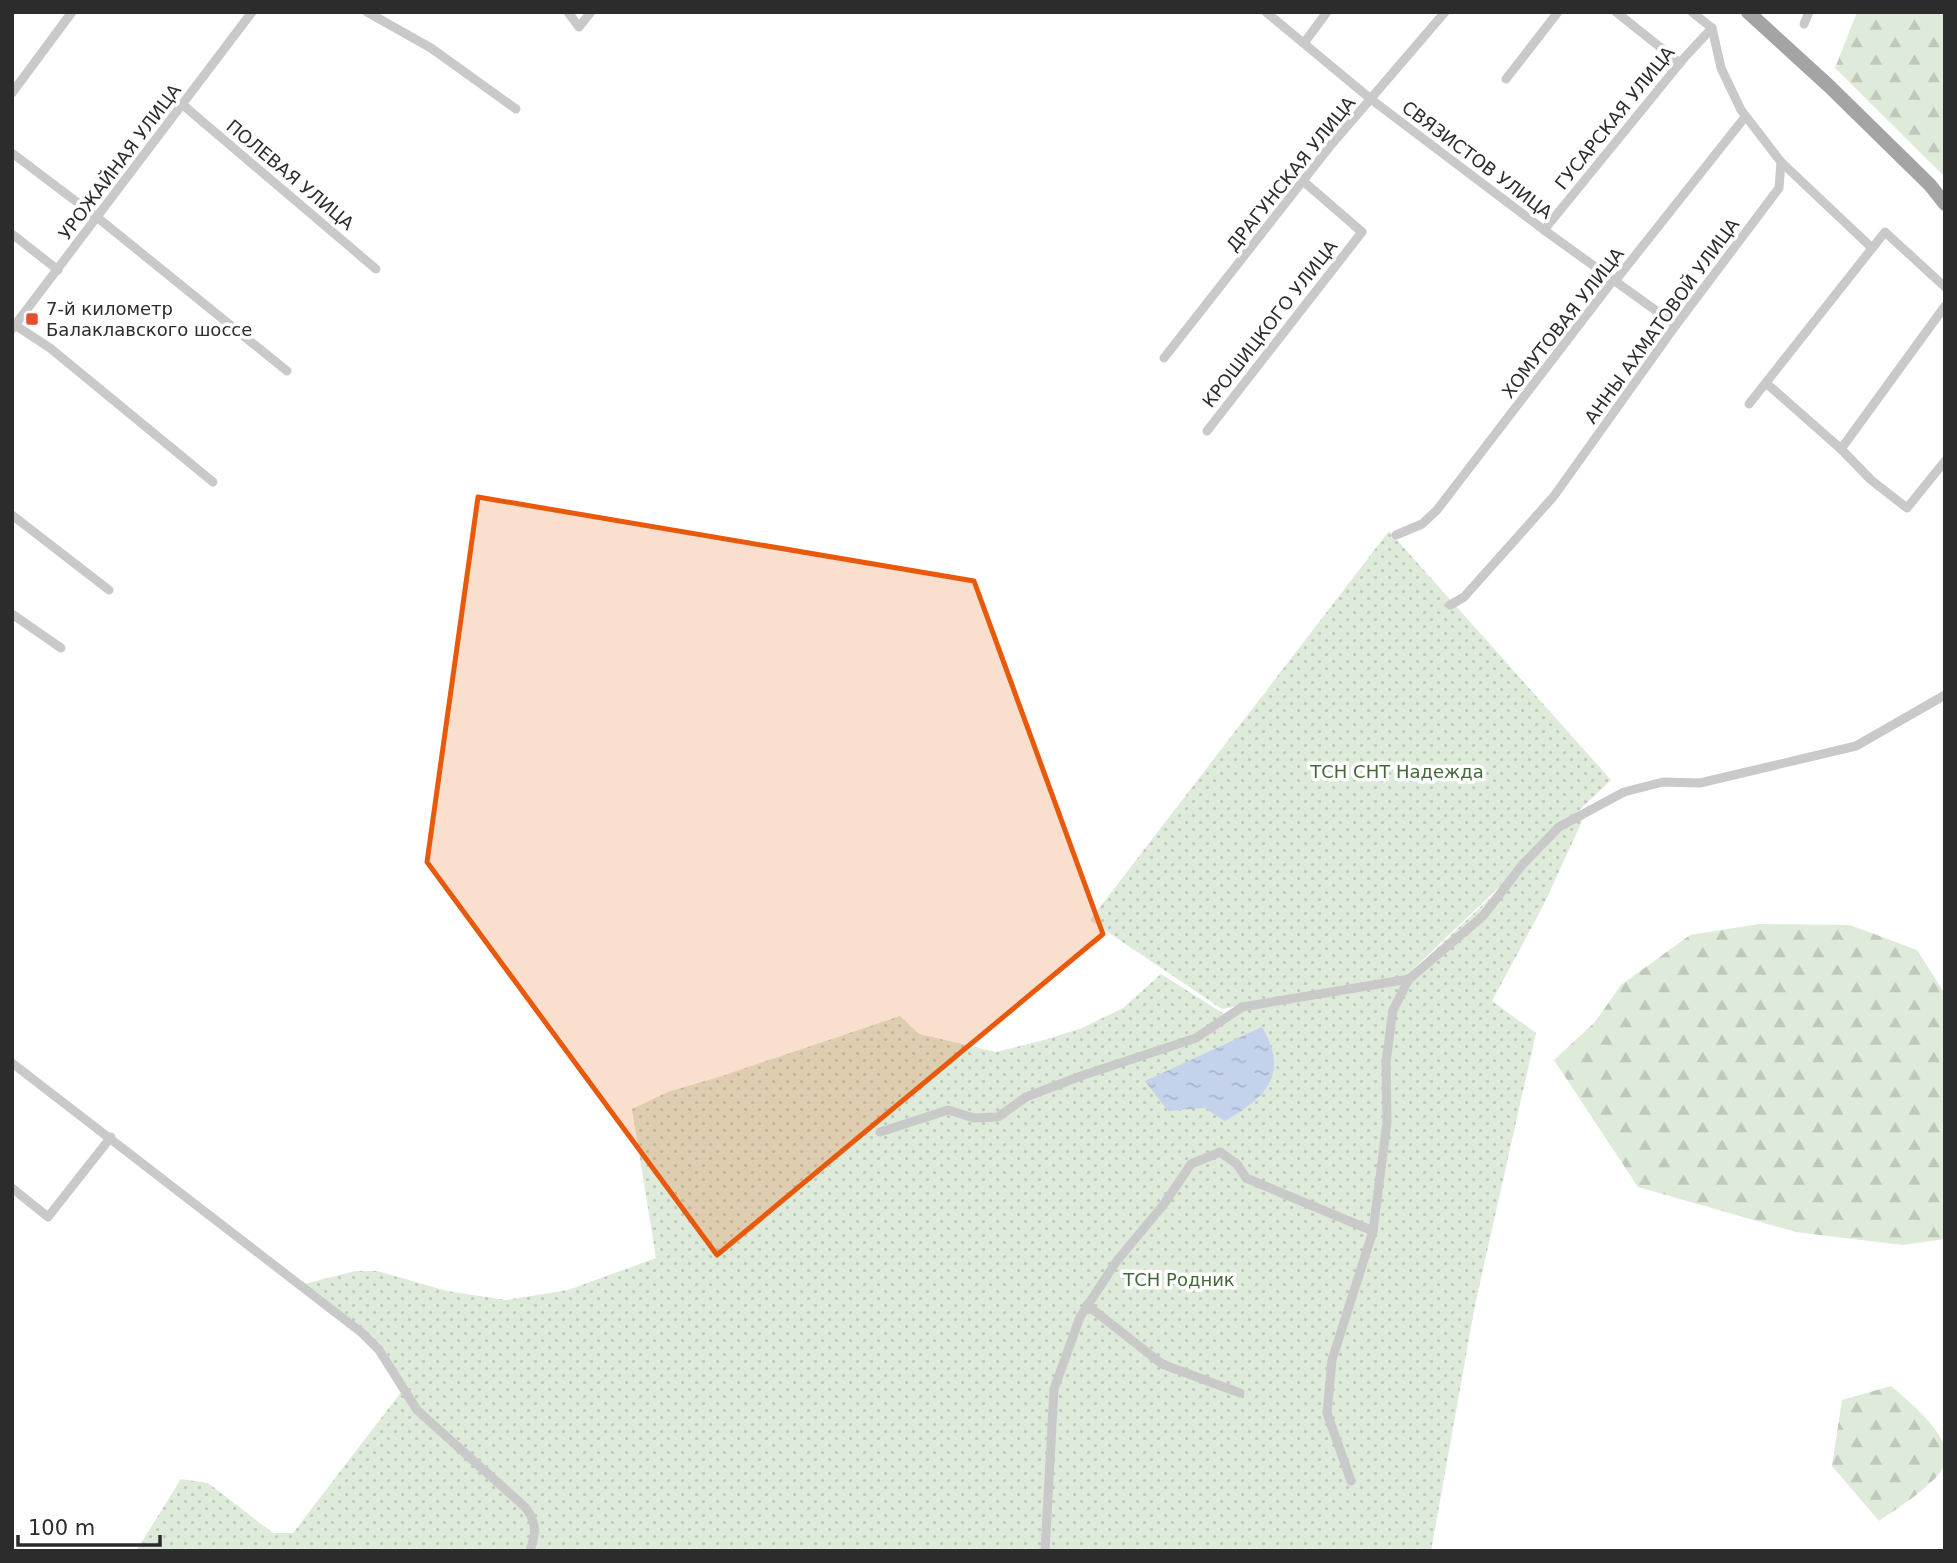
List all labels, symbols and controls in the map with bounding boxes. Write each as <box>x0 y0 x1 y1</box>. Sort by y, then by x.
street label: ГУСАРСКАЯ УЛИЦА <box>1550 41 1679 193</box>
street label: УРОЖАЙНАЯ УЛИЦА <box>54 79 185 244</box>
street label: ДРАГУНСКАЯ УЛИЦА <box>1222 92 1360 255</box>
street label: СВЯЗИСТОВ УЛИЦА <box>1398 96 1557 223</box>
street label: ПОЛЕВАЯ УЛИЦА <box>222 115 359 234</box>
street label: АННЫ АХМАТОВОЙ УЛИЦА <box>1580 213 1744 427</box>
street label: КРОШИЦКОГО УЛИЦА <box>1198 235 1342 412</box>
street label: ХОМУТОВАЯ УЛИЦА <box>1497 243 1628 402</box>
place label: 7-й километр Балаклавского шоссе <box>46 298 252 340</box>
marker: 7-й километр Балаклавского шоссе <box>24 311 40 327</box>
park label: ТСН СНТ Надежда <box>1309 761 1484 782</box>
park label: ТСН Родник <box>1122 1269 1235 1290</box>
scale bar <box>18 1504 159 1548</box>
text: 100 m <box>28 1516 95 1540</box>

